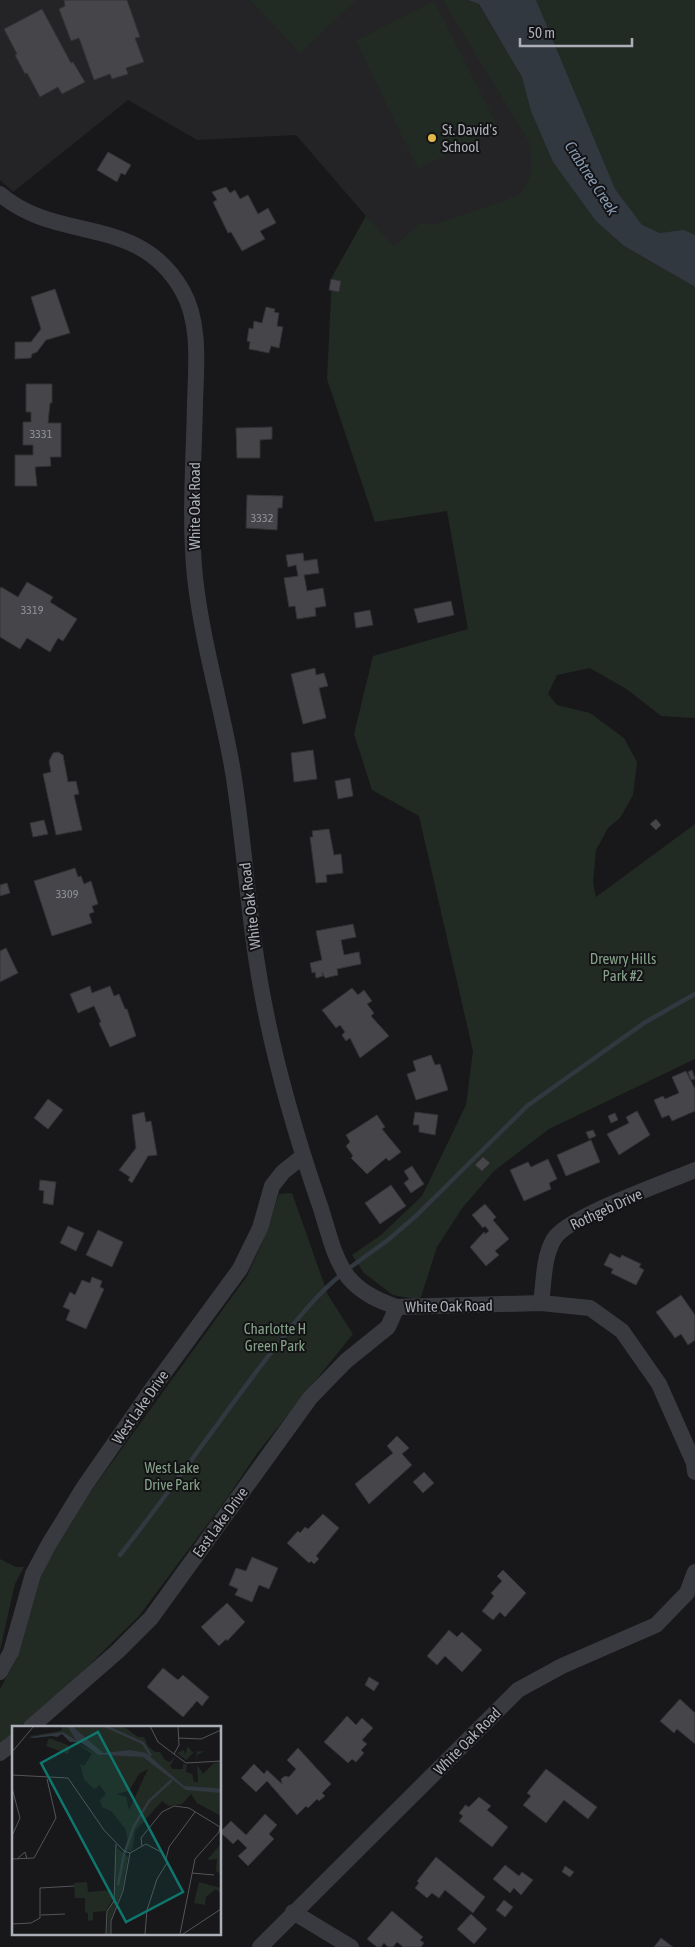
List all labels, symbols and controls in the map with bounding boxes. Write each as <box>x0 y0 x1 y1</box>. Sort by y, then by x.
scale bar <box>520 15 632 47</box>
text: 50 m <box>528 24 555 41</box>
place label: St. David's School <box>442 121 497 155</box>
marker: St. David's School <box>426 132 438 144</box>
water label: Crabtree Creek <box>561 138 623 219</box>
house number: 3331 <box>30 427 53 441</box>
street label: White Oak Road <box>186 462 203 550</box>
house number: 3332 <box>251 511 273 525</box>
house number: 3319 <box>21 603 44 617</box>
street label: White Oak Road <box>236 861 264 951</box>
house number: 3309 <box>56 887 79 901</box>
park label: Drewry Hills Park #2 <box>590 950 656 984</box>
street label: Rothgeb Drive <box>567 1185 645 1233</box>
street label: White Oak Road <box>405 1297 493 1315</box>
park label: Charlotte H Green Park <box>244 1320 306 1354</box>
street label: West Lake Drive <box>108 1367 172 1447</box>
park label: West Lake Drive Park <box>144 1459 201 1493</box>
street label: East Lake Drive <box>189 1484 251 1560</box>
street label: White Oak Road <box>430 1704 504 1778</box>
inset map <box>12 1726 221 1934</box>

